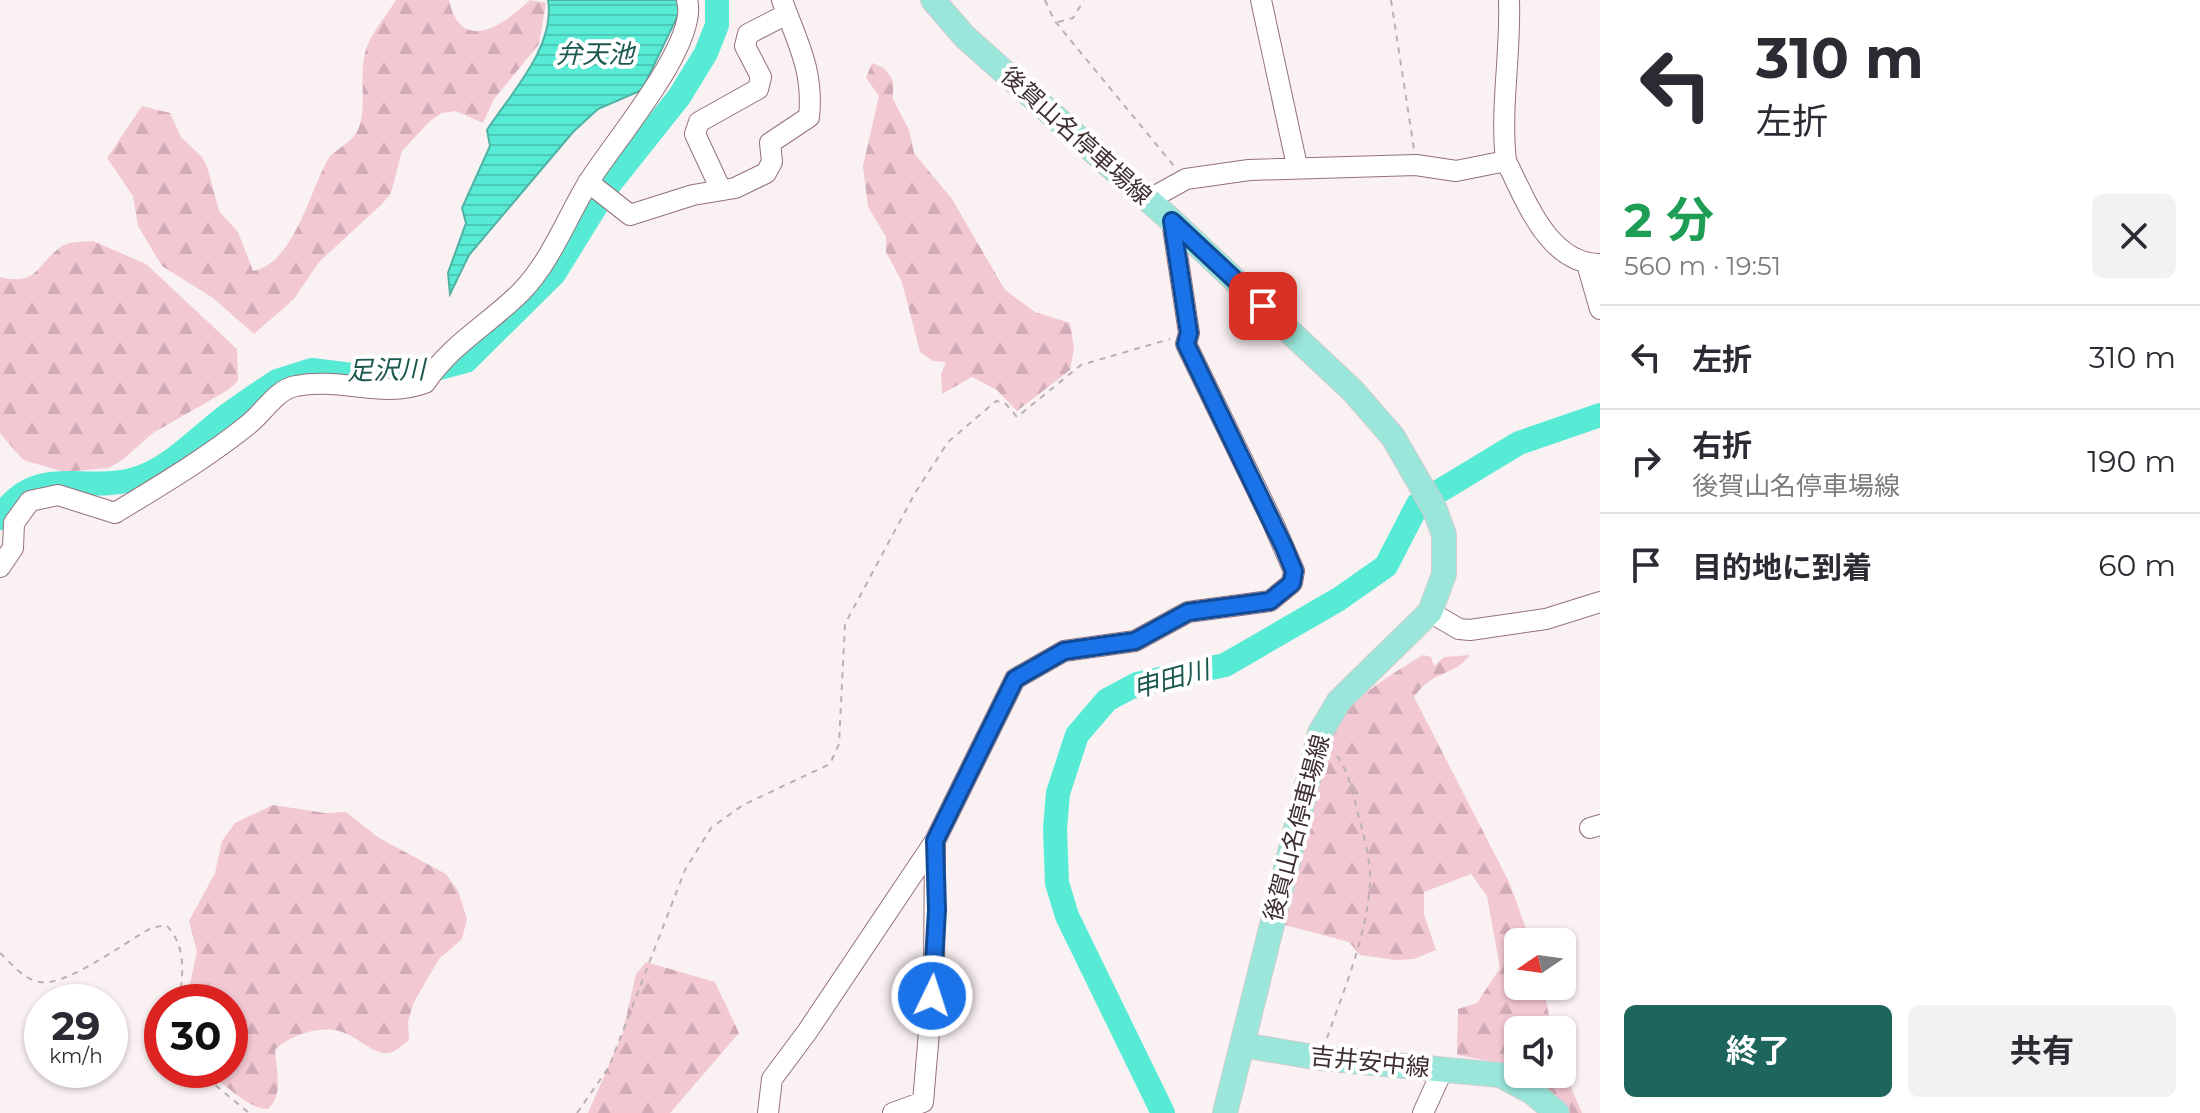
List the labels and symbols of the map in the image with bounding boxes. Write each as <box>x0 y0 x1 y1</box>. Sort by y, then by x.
water label: 弁天池 <box>556 38 637 70</box>
street label: 後賀山名停車場線 <box>995 61 1157 211</box>
pin <box>1229 272 1297 340</box>
water label: 足沢川 <box>347 353 428 387</box>
water label: 申田川 <box>1129 653 1216 705</box>
street label: 後賀山名停車場線 <box>1258 731 1335 924</box>
north arrow <box>1504 928 1576 1000</box>
position arrow <box>890 954 974 1038</box>
speed limit sign: 30 <box>144 984 248 1088</box>
street label: 吉井安中線 <box>1309 1041 1431 1082</box>

